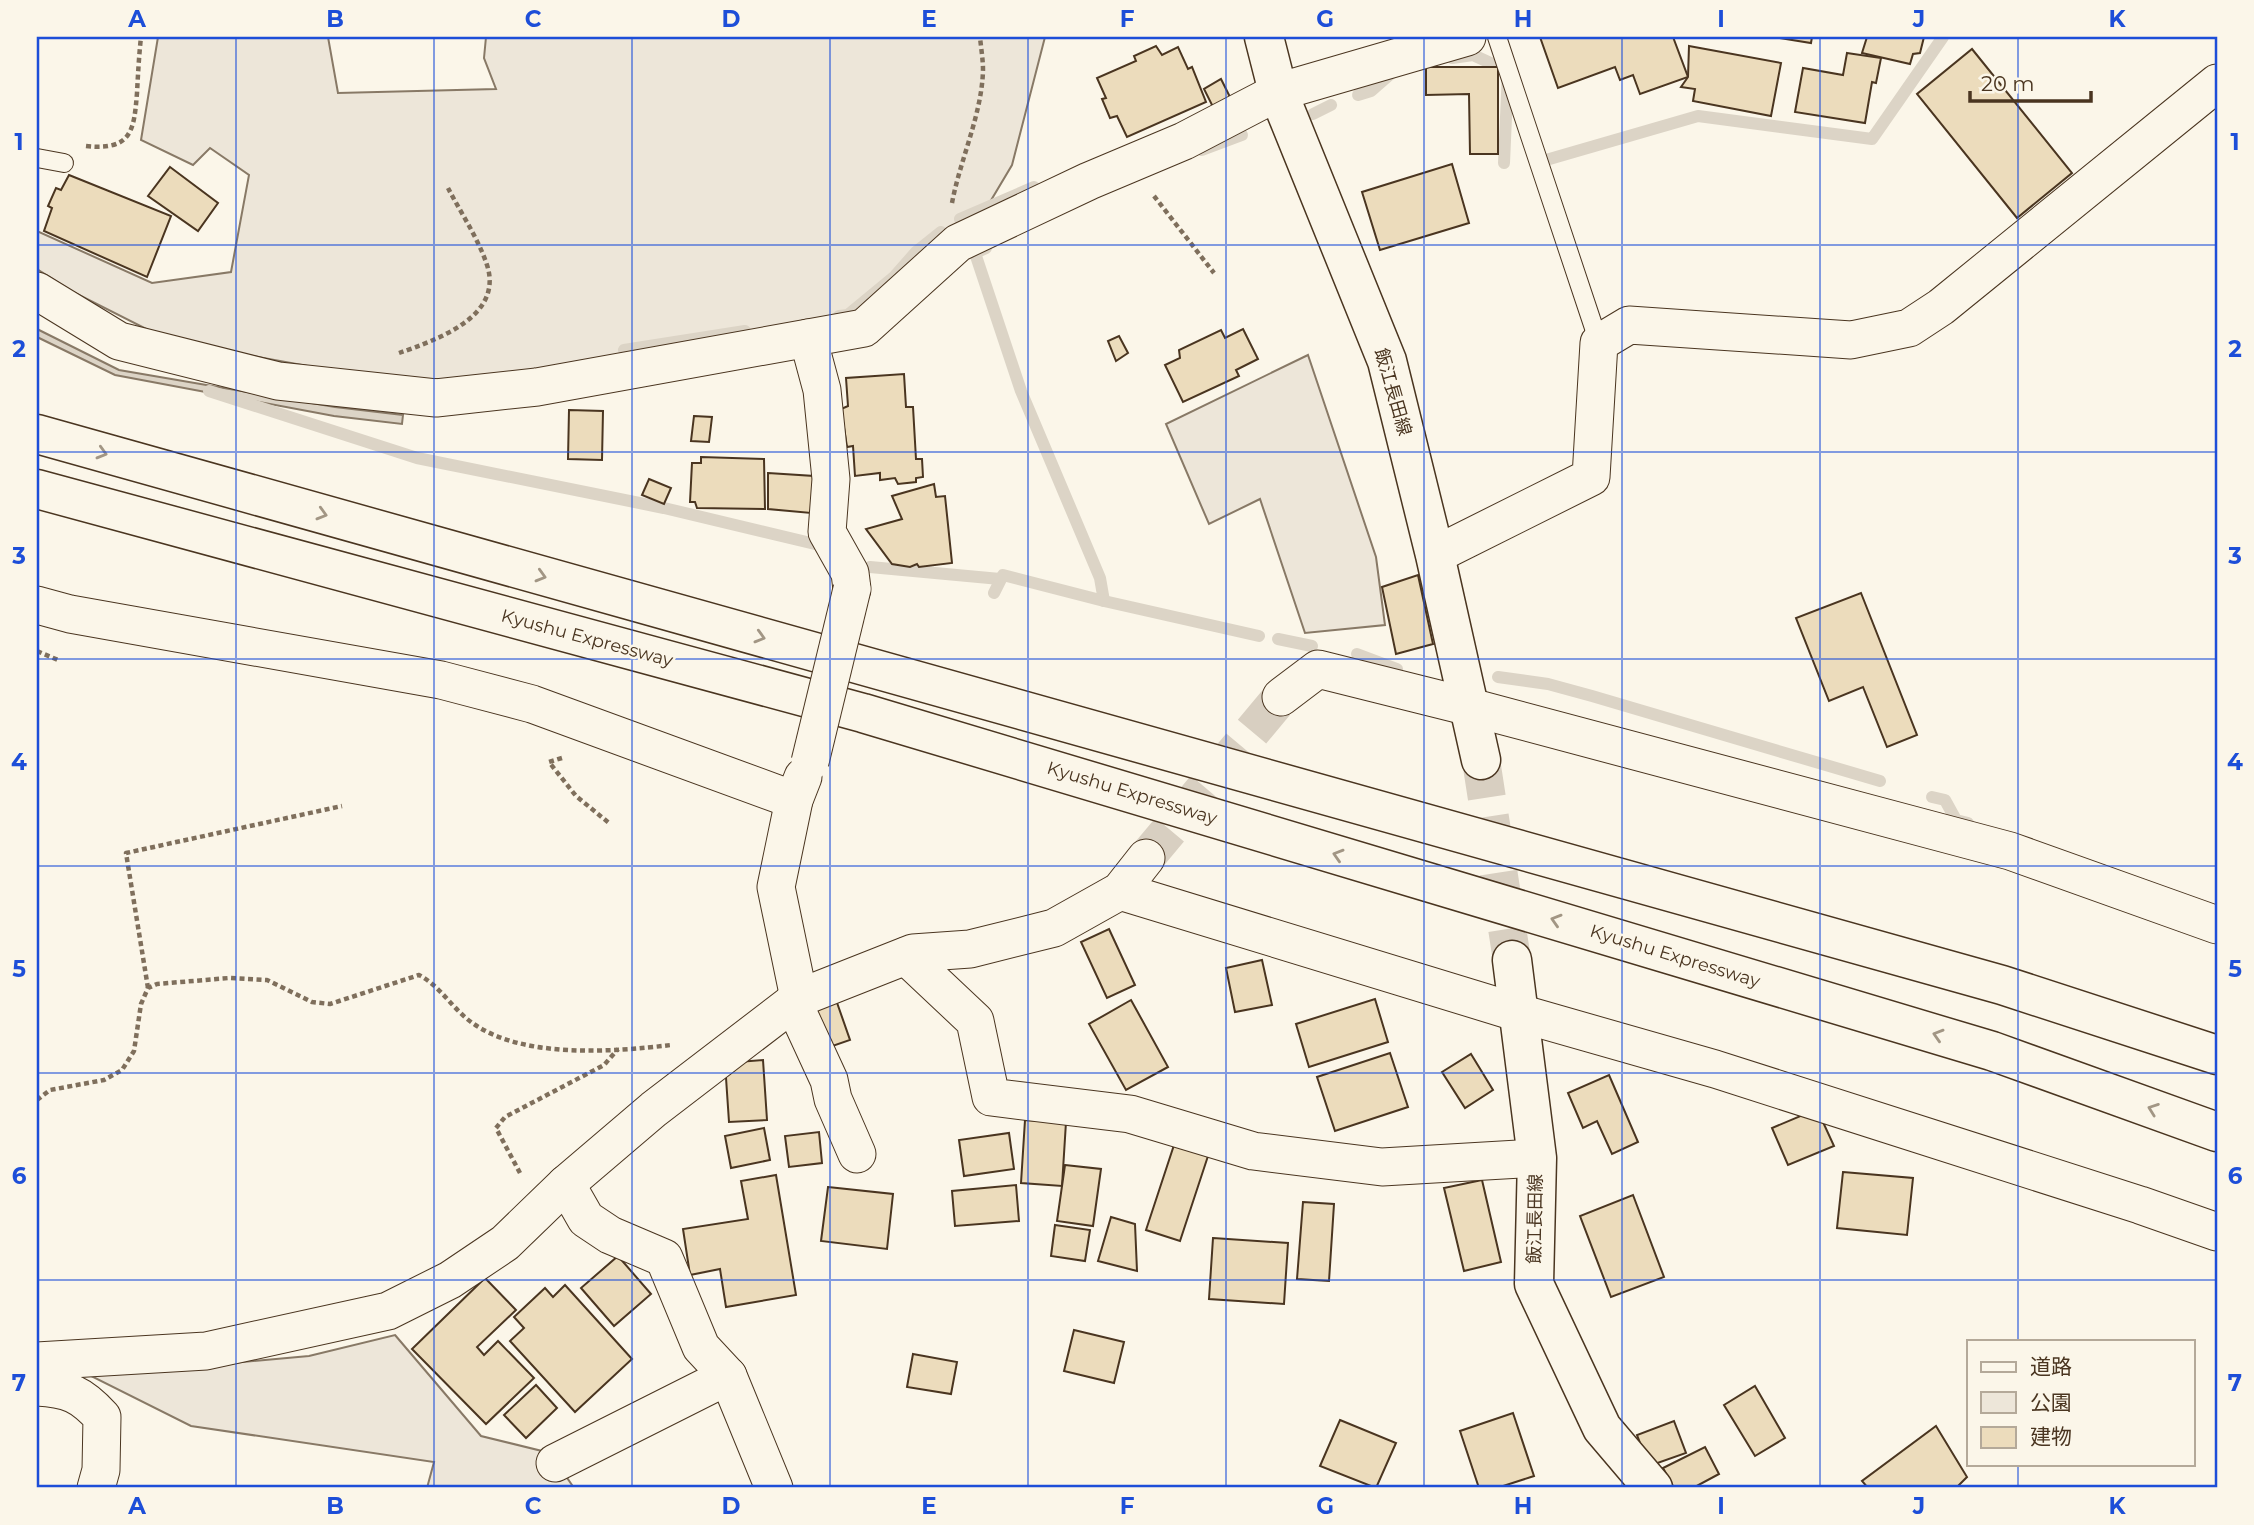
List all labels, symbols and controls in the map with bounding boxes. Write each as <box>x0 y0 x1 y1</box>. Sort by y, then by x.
text: A <box>127 5 146 33</box>
text: B <box>326 5 344 33</box>
text: C <box>525 5 542 33</box>
text: D <box>722 5 741 33</box>
text: E <box>921 5 937 33</box>
text: F <box>1120 5 1135 33</box>
text: G <box>1316 5 1334 33</box>
text: H <box>1514 5 1532 33</box>
text: I <box>1717 5 1725 33</box>
text: J <box>1912 5 1925 33</box>
text: K <box>2108 5 2126 33</box>
scale bar <box>1970 60 2091 104</box>
text: 20 m <box>1981 71 2035 96</box>
text: 1 <box>14 128 24 156</box>
text: 1 <box>2230 128 2240 156</box>
text: 2 <box>12 335 26 363</box>
text: 2 <box>2228 335 2242 363</box>
street label: 飯江長田線 <box>1370 346 1416 438</box>
one-way arrow <box>96 445 108 459</box>
one-way arrow <box>315 506 327 521</box>
text: 3 <box>11 542 26 570</box>
text: 3 <box>2227 542 2242 570</box>
one-way arrow <box>534 567 546 582</box>
street label: Kyushu Expressway <box>499 604 675 672</box>
one-way arrow <box>753 629 765 643</box>
text: 4 <box>11 748 27 776</box>
text: 4 <box>2227 748 2243 776</box>
street label: Kyushu Expressway <box>1044 757 1220 829</box>
one-way arrow <box>1332 849 1345 863</box>
one-way arrow <box>1550 914 1562 929</box>
street label: Kyushu Expressway <box>1587 920 1763 992</box>
text: 5 <box>12 955 26 983</box>
text: 5 <box>2228 955 2242 983</box>
one-way arrow <box>1932 1028 1944 1043</box>
one-way arrow <box>2147 1103 2160 1117</box>
text: 6 <box>12 1162 27 1190</box>
text: 6 <box>2228 1162 2243 1190</box>
street label: 飯江長田線 <box>1523 1174 1547 1264</box>
legend <box>1967 1340 2194 1466</box>
text: 道路 <box>2030 1354 2072 1379</box>
text: 7 <box>12 1369 26 1397</box>
text: 7 <box>2228 1369 2242 1397</box>
text: 公園 <box>2030 1390 2072 1415</box>
text: 建物 <box>2030 1424 2072 1449</box>
text: A <box>127 1492 146 1520</box>
text: B <box>326 1492 344 1520</box>
text: C <box>525 1492 542 1520</box>
text: D <box>722 1492 741 1520</box>
text: E <box>921 1492 937 1520</box>
text: F <box>1120 1492 1135 1520</box>
text: G <box>1316 1492 1334 1520</box>
text: H <box>1514 1492 1532 1520</box>
text: I <box>1717 1492 1725 1520</box>
text: J <box>1912 1492 1925 1520</box>
text: K <box>2108 1492 2126 1520</box>

